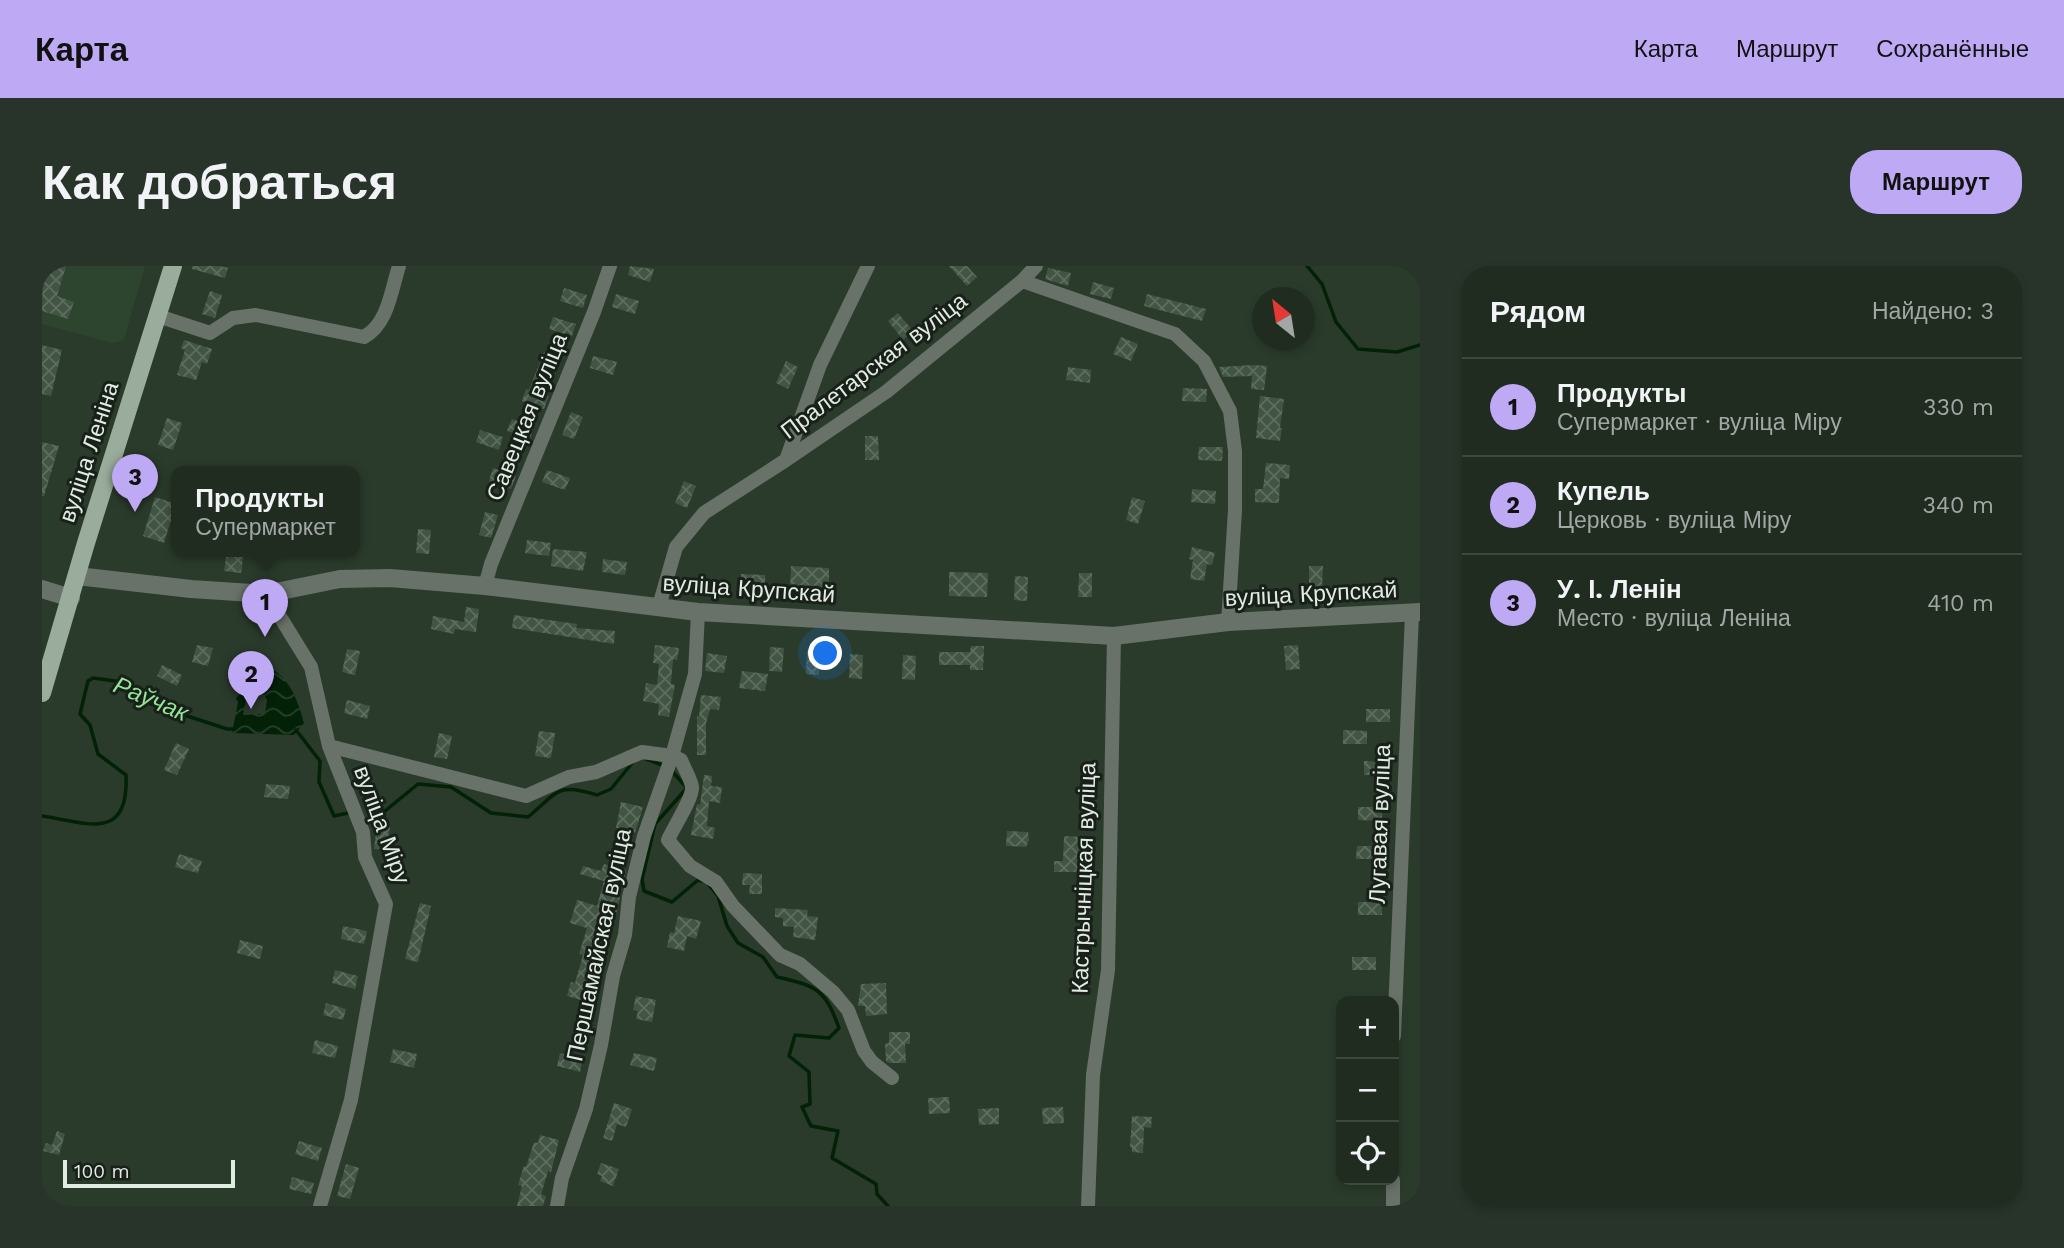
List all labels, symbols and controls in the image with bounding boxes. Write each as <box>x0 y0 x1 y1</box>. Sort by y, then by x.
text: Карта <box>35 30 128 69</box>
text: Карта <box>1634 35 1698 63</box>
text: Маршрут <box>1736 35 1838 63</box>
text: Сохранённые <box>1876 35 2029 63</box>
button: Маршрут <box>1850 150 2022 214</box>
text: Как добраться <box>42 153 397 211</box>
street label: Пралетарская вуліца <box>776 287 972 445</box>
north arrow <box>1252 287 1315 350</box>
text: Рядом <box>1490 294 1586 329</box>
text: Найдено: 3 <box>1872 298 1994 325</box>
street label: Савецкая вуліца <box>481 329 573 505</box>
street label: вуліца Леніна <box>54 378 124 526</box>
text: Продукты <box>1557 378 1686 408</box>
text: 1 <box>1508 394 1518 421</box>
text: 330 m <box>1923 394 1994 421</box>
text: Супермаркет · вуліца Міру <box>1557 409 1842 436</box>
pin: 3 <box>112 454 158 512</box>
popup <box>171 466 360 557</box>
text: Купель <box>1557 476 1650 506</box>
text: Продукты <box>195 483 325 513</box>
text: 2 <box>1506 492 1520 519</box>
text: 340 m <box>1922 492 1994 519</box>
text: Церковь · вуліца Міру <box>1557 507 1791 534</box>
text: Супермаркет <box>195 514 336 541</box>
street label: вуліца Крупскай <box>662 570 836 608</box>
text: У. І. Ленін <box>1557 574 1682 604</box>
street label: вуліца Крупскай <box>1224 576 1398 612</box>
pin: 1 <box>242 579 288 637</box>
text: 3 <box>1506 590 1520 617</box>
text: 410 m <box>1927 590 1994 617</box>
text: Место · вуліца Леніна <box>1557 605 1791 632</box>
your location <box>808 636 842 670</box>
pin: 2 <box>228 651 274 709</box>
water label: Раўчак <box>109 671 194 728</box>
street label: Лугавая вуліца <box>1364 743 1396 904</box>
street label: вуліца Міру <box>348 762 416 888</box>
street label: Кастрычніцкая вуліца <box>1066 762 1102 994</box>
street label: Першамайская вуліца <box>561 826 637 1064</box>
map controls <box>1336 996 1399 1185</box>
button: + <box>1336 996 1399 1059</box>
button: − <box>1336 1059 1399 1122</box>
button: locate <box>1336 1122 1399 1185</box>
scale bar <box>63 1157 234 1189</box>
text: 100 m <box>74 1160 130 1183</box>

